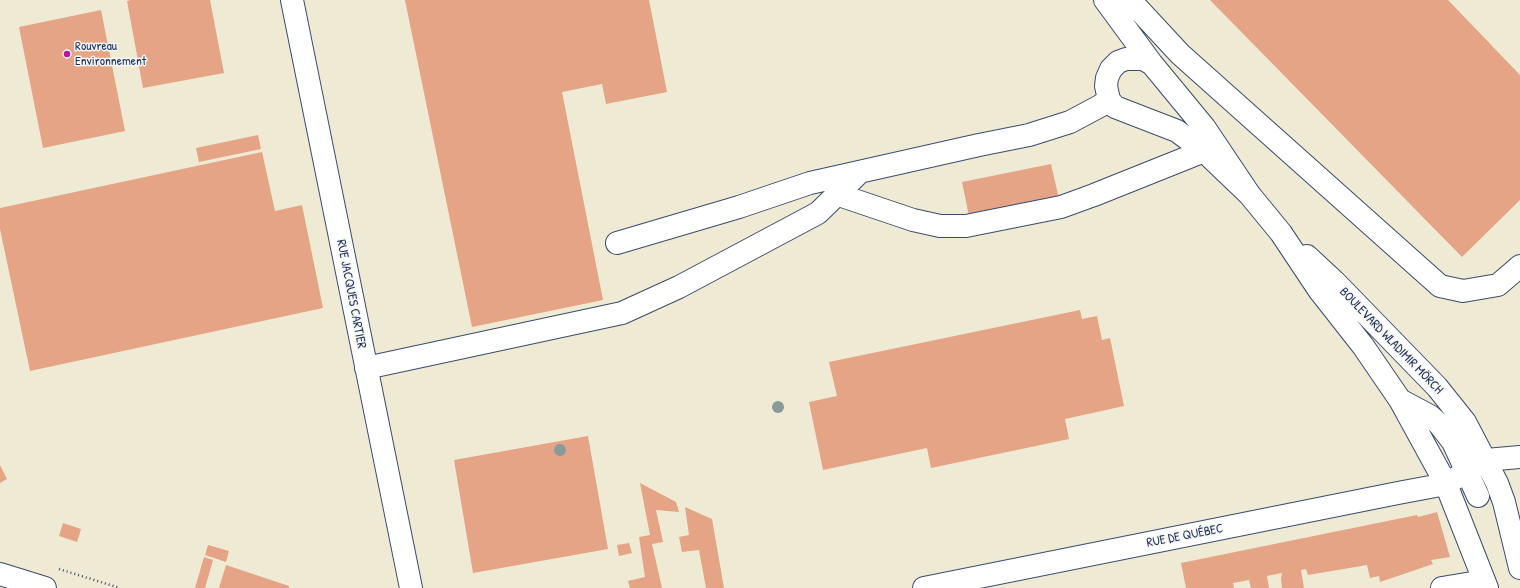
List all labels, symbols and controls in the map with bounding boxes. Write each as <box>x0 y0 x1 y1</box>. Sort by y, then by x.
place label: Rouvreau Environnement <box>75 39 146 70</box>
marker: Rouvreau Environnement <box>62 49 72 59</box>
street label: RUE JACQUES CARTIER <box>333 238 369 350</box>
street label: BOULEVARD WLADIMIR MÖRCH <box>1336 284 1446 398</box>
street label: RUE DE QUÉBEC <box>1145 521 1225 551</box>

